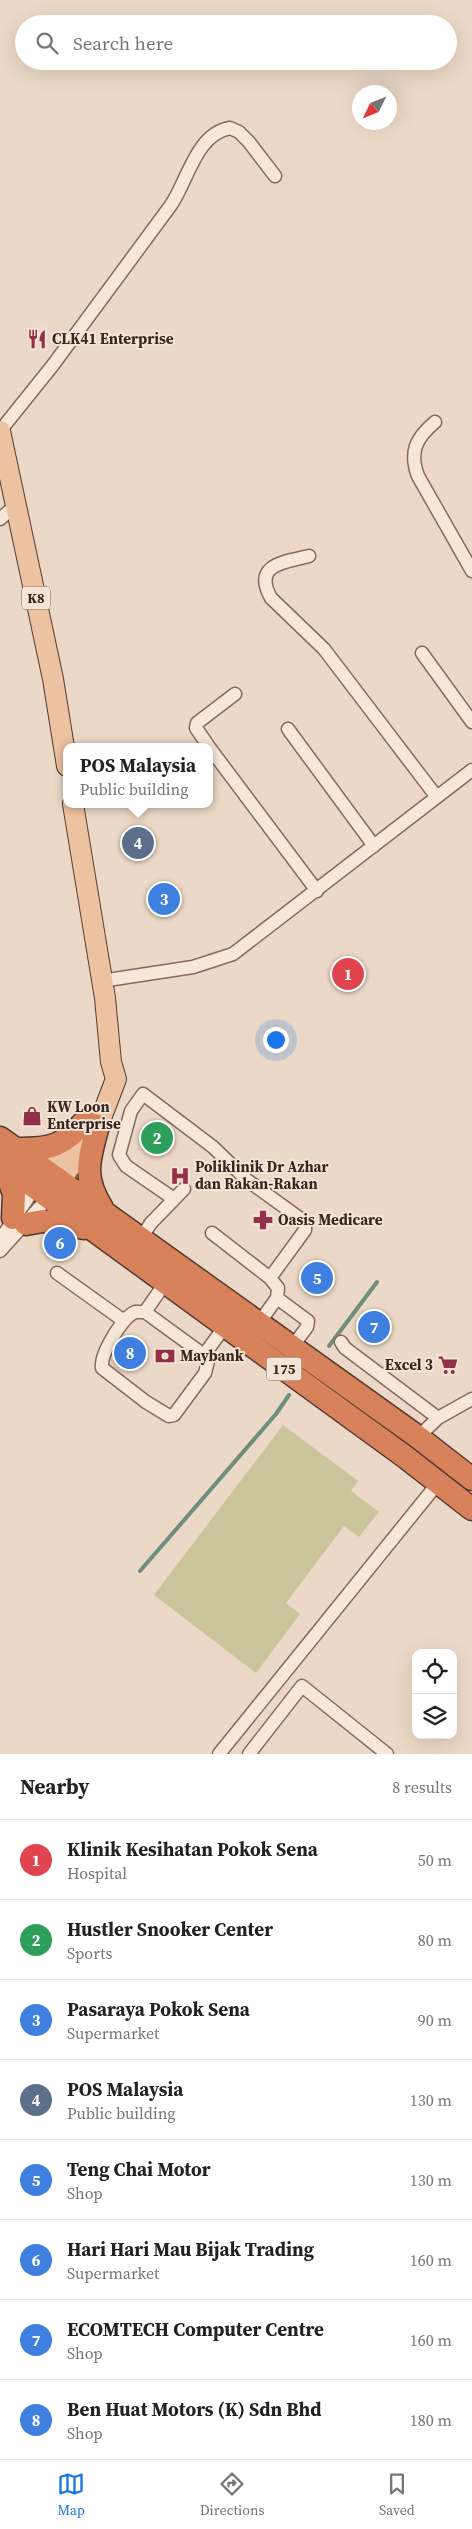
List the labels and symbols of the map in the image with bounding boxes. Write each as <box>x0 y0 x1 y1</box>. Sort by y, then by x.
north arrow <box>352 85 397 130</box>
restaurant icon: CLK41 Enterprise <box>26 328 48 350</box>
place label: CLK41 Enterprise <box>52 328 174 349</box>
road number: K8 <box>22 586 50 610</box>
pin: 4 <box>122 824 154 862</box>
pin: 3 <box>148 880 180 918</box>
pin: 1 <box>332 955 364 993</box>
your location <box>263 1027 289 1053</box>
place label: KW Loon Enterprise <box>47 1096 121 1134</box>
shop icon: KW Loon Enterprise <box>21 1105 43 1127</box>
pin: 2 <box>141 1119 173 1157</box>
place label: Poliklinik Dr Azhar dan Rakan-Rakan <box>195 1156 329 1194</box>
hospital icon: Poliklinik Dr Azhar dan Rakan-Rakan <box>169 1165 191 1187</box>
pharmacy icon: Oasis Medicare <box>252 1209 274 1231</box>
place label: Oasis Medicare <box>278 1209 383 1230</box>
pin: 6 <box>44 1224 76 1262</box>
pin: 5 <box>301 1259 333 1297</box>
pin: 7 <box>358 1308 390 1346</box>
pin: 8 <box>114 1334 146 1372</box>
bank icon: Maybank <box>154 1345 176 1367</box>
place label: Maybank <box>180 1345 244 1366</box>
place label: Excel 3 <box>385 1354 433 1375</box>
supermarket icon: Excel 3 <box>437 1354 459 1376</box>
road number: 175 <box>266 1358 302 1380</box>

